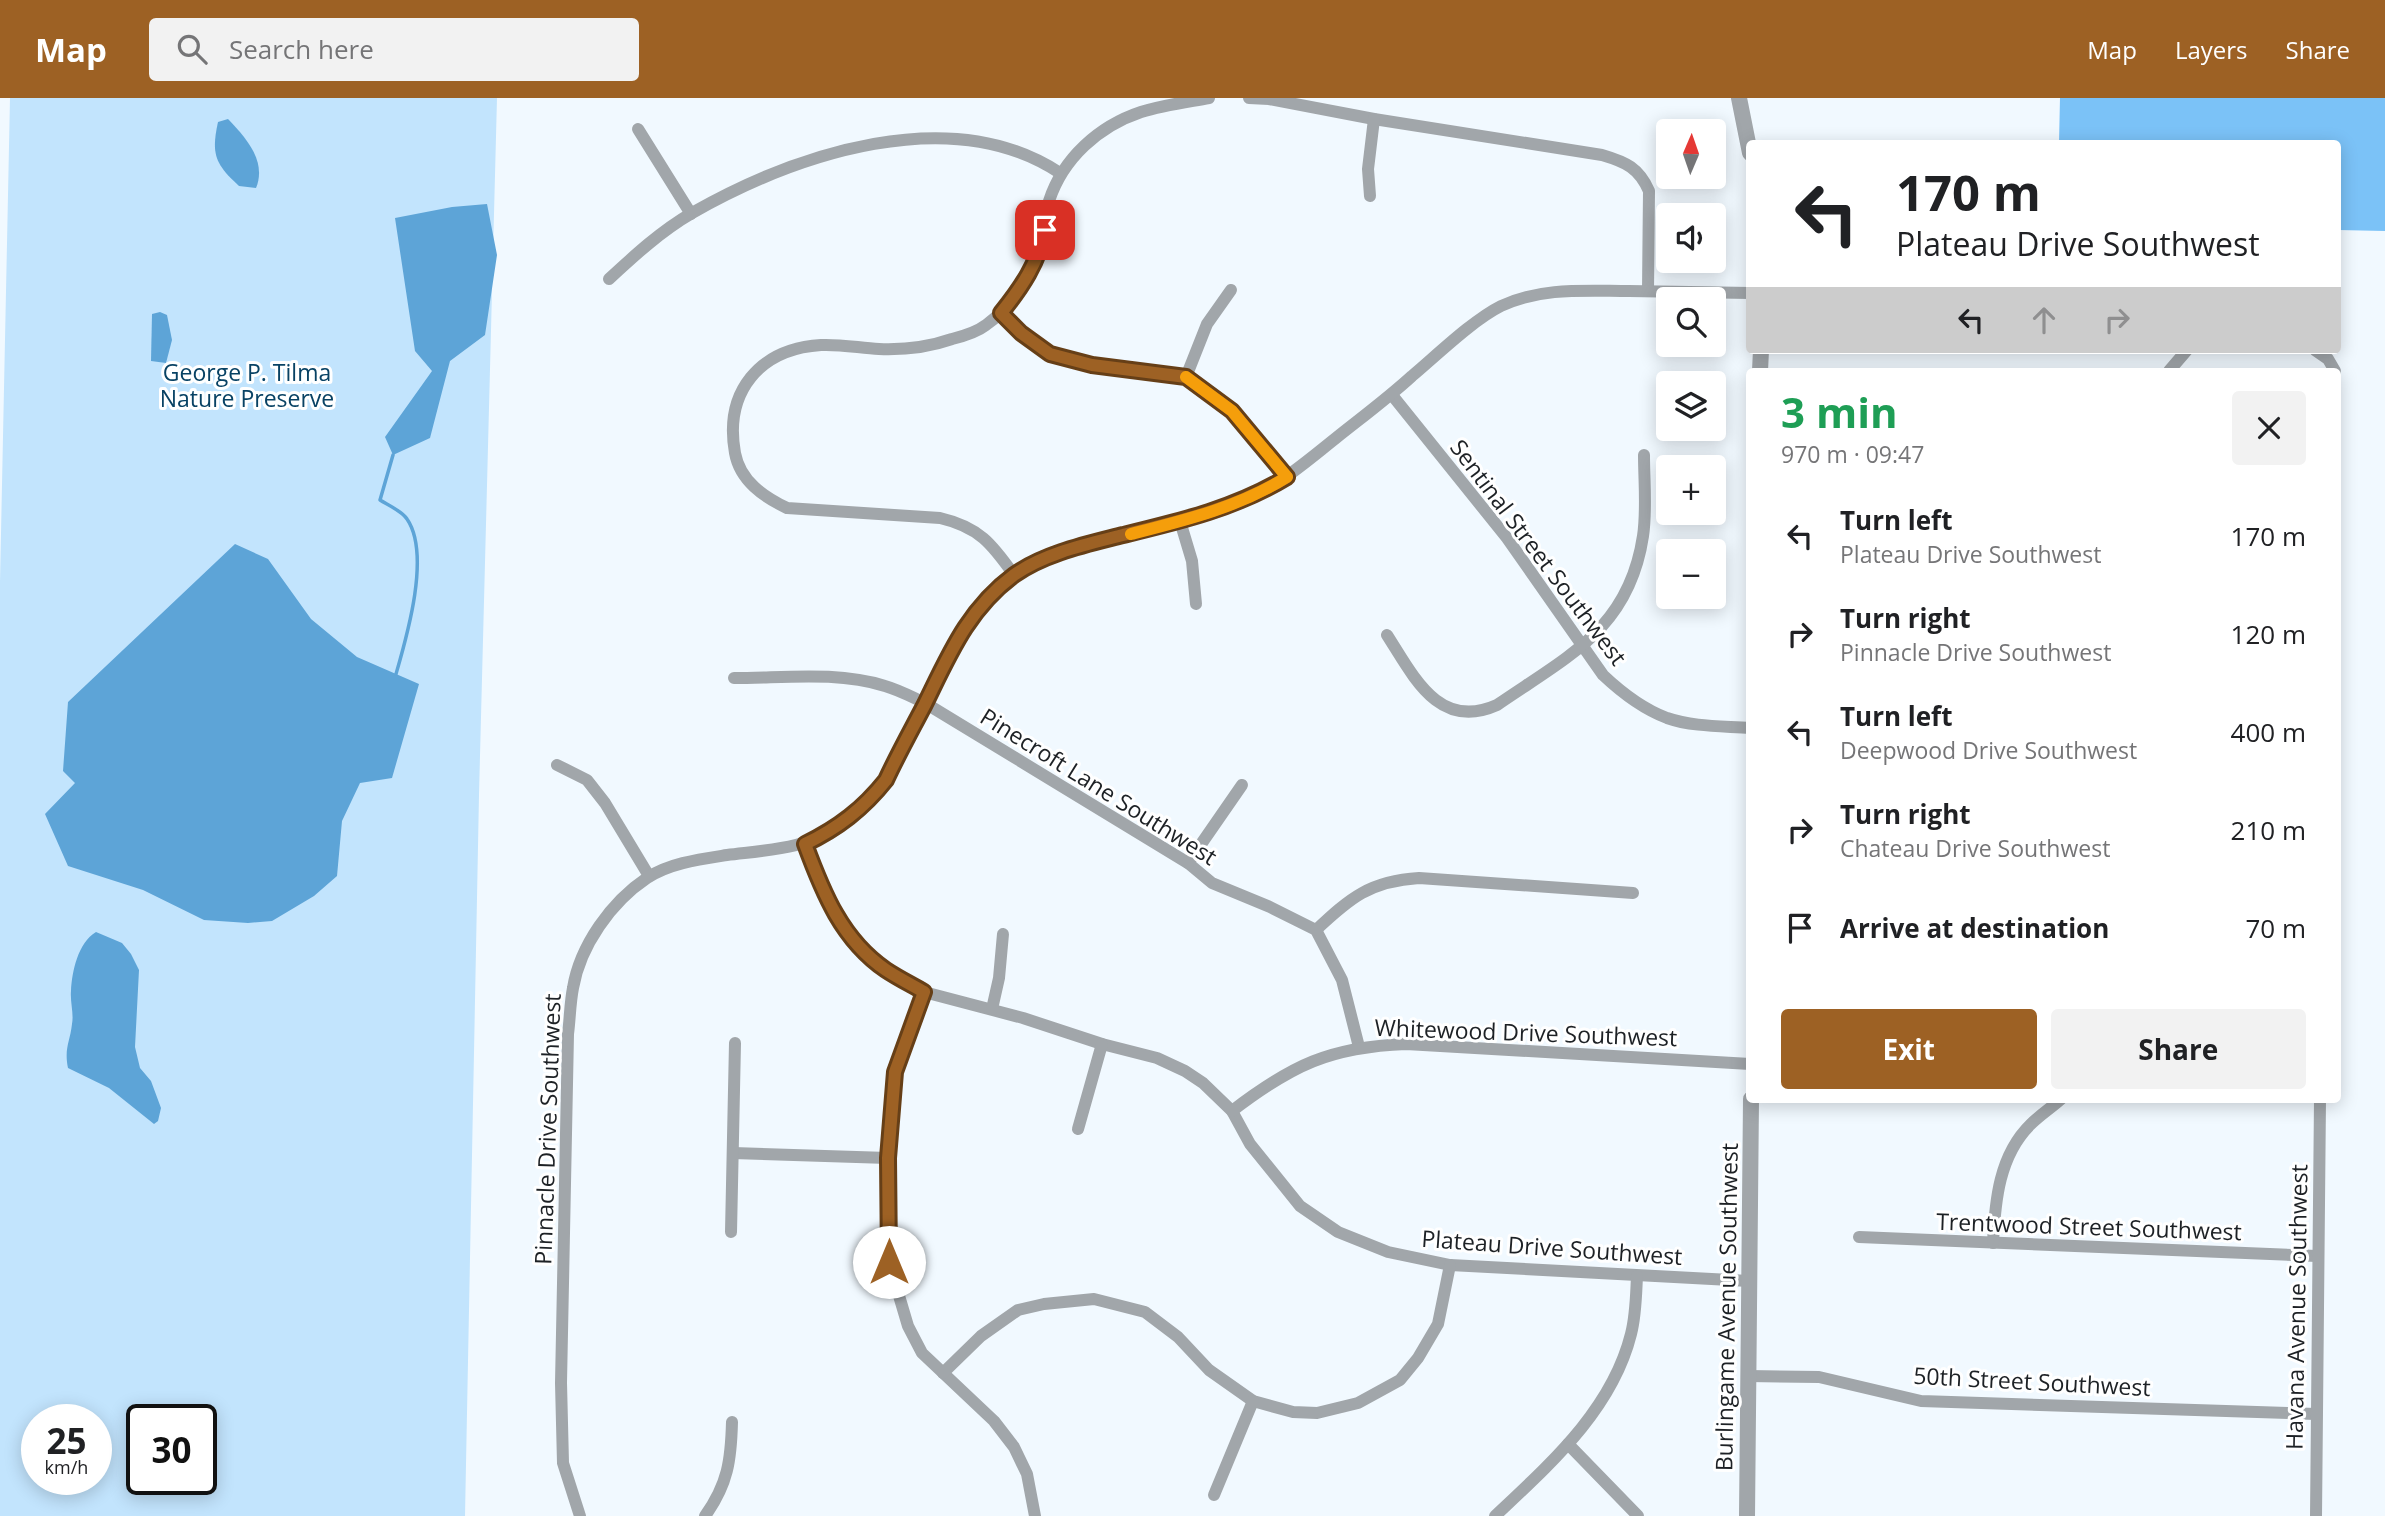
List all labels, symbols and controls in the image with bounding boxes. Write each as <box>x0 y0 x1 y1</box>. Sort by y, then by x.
search box <box>149 18 639 81</box>
text: Map <box>35 27 107 72</box>
icon: search <box>173 30 211 68</box>
text: Search here <box>229 31 374 67</box>
text: Map <box>2087 33 2137 66</box>
text: Layers <box>2175 33 2248 66</box>
text: Share <box>2286 33 2350 66</box>
north arrow <box>1656 119 1726 189</box>
map controls <box>1656 119 1726 609</box>
text: 170 m <box>1896 159 2041 225</box>
icon: left <box>1781 168 1872 259</box>
pin <box>1015 200 1075 260</box>
button: sound <box>1656 203 1726 273</box>
icon: arrive <box>1026 211 1064 249</box>
text: Plateau Drive Southwest <box>1896 222 2260 265</box>
button: search <box>1656 287 1726 357</box>
icon: left <box>1952 301 1990 339</box>
icon: ahead <box>2025 301 2063 339</box>
icon: right <box>2098 301 2136 339</box>
park label: George P. Tilma Nature Preserve <box>160 356 334 414</box>
button: layers <box>1656 371 1726 441</box>
text: 3 min <box>1781 383 1898 440</box>
button: close <box>2232 391 2306 465</box>
street label: Sentinal Street Southwest <box>1443 432 1635 672</box>
text: 970 m · 09:47 <box>1781 438 1924 470</box>
button: + <box>1656 455 1726 525</box>
text: Turn left <box>1840 502 1952 538</box>
icon: left <box>1781 517 1819 555</box>
text: 170 m <box>2231 518 2306 554</box>
text: Plateau Drive Southwest <box>1840 538 2101 570</box>
button: − <box>1656 539 1726 609</box>
text: Turn right <box>1840 600 1971 636</box>
icon: right <box>1781 615 1819 653</box>
text: 120 m <box>2231 616 2306 652</box>
text: Pinnacle Drive Southwest <box>1840 636 2111 668</box>
text: Turn left <box>1840 698 1952 734</box>
street label: Pinecroft Lane Southwest <box>975 700 1223 872</box>
icon: left <box>1781 713 1819 751</box>
text: 400 m <box>2231 714 2306 750</box>
text: Deepwood Drive Southwest <box>1840 734 2137 766</box>
text: Turn right <box>1840 796 1971 832</box>
icon: right <box>1781 811 1819 849</box>
text: 210 m <box>2231 812 2306 848</box>
text: Chateau Drive Southwest <box>1840 832 2110 864</box>
icon: arrive <box>1781 909 1819 947</box>
text: Arrive at destination <box>1840 910 2109 946</box>
text: 70 m <box>2245 910 2306 946</box>
street label: Pinnacle Drive Southwest <box>526 993 568 1265</box>
button: Exit <box>1781 1009 2037 1089</box>
button: Share <box>2051 1009 2306 1089</box>
street label: Whitewood Drive Southwest <box>1374 1011 1678 1053</box>
street label: Burlingame Avenue Southwest <box>1707 1143 1745 1471</box>
street label: Havana Avenue Southwest <box>2278 1164 2314 1450</box>
street label: Trentwood Street Southwest <box>1936 1205 2242 1247</box>
street label: Plateau Drive Southwest <box>1420 1222 1684 1272</box>
position arrow <box>852 1225 926 1299</box>
street label: 50th Street Southwest <box>1913 1359 2151 1403</box>
speed limit sign: 30 <box>126 1404 217 1495</box>
text: 25 <box>46 1417 87 1464</box>
text: km/h <box>45 1455 88 1479</box>

